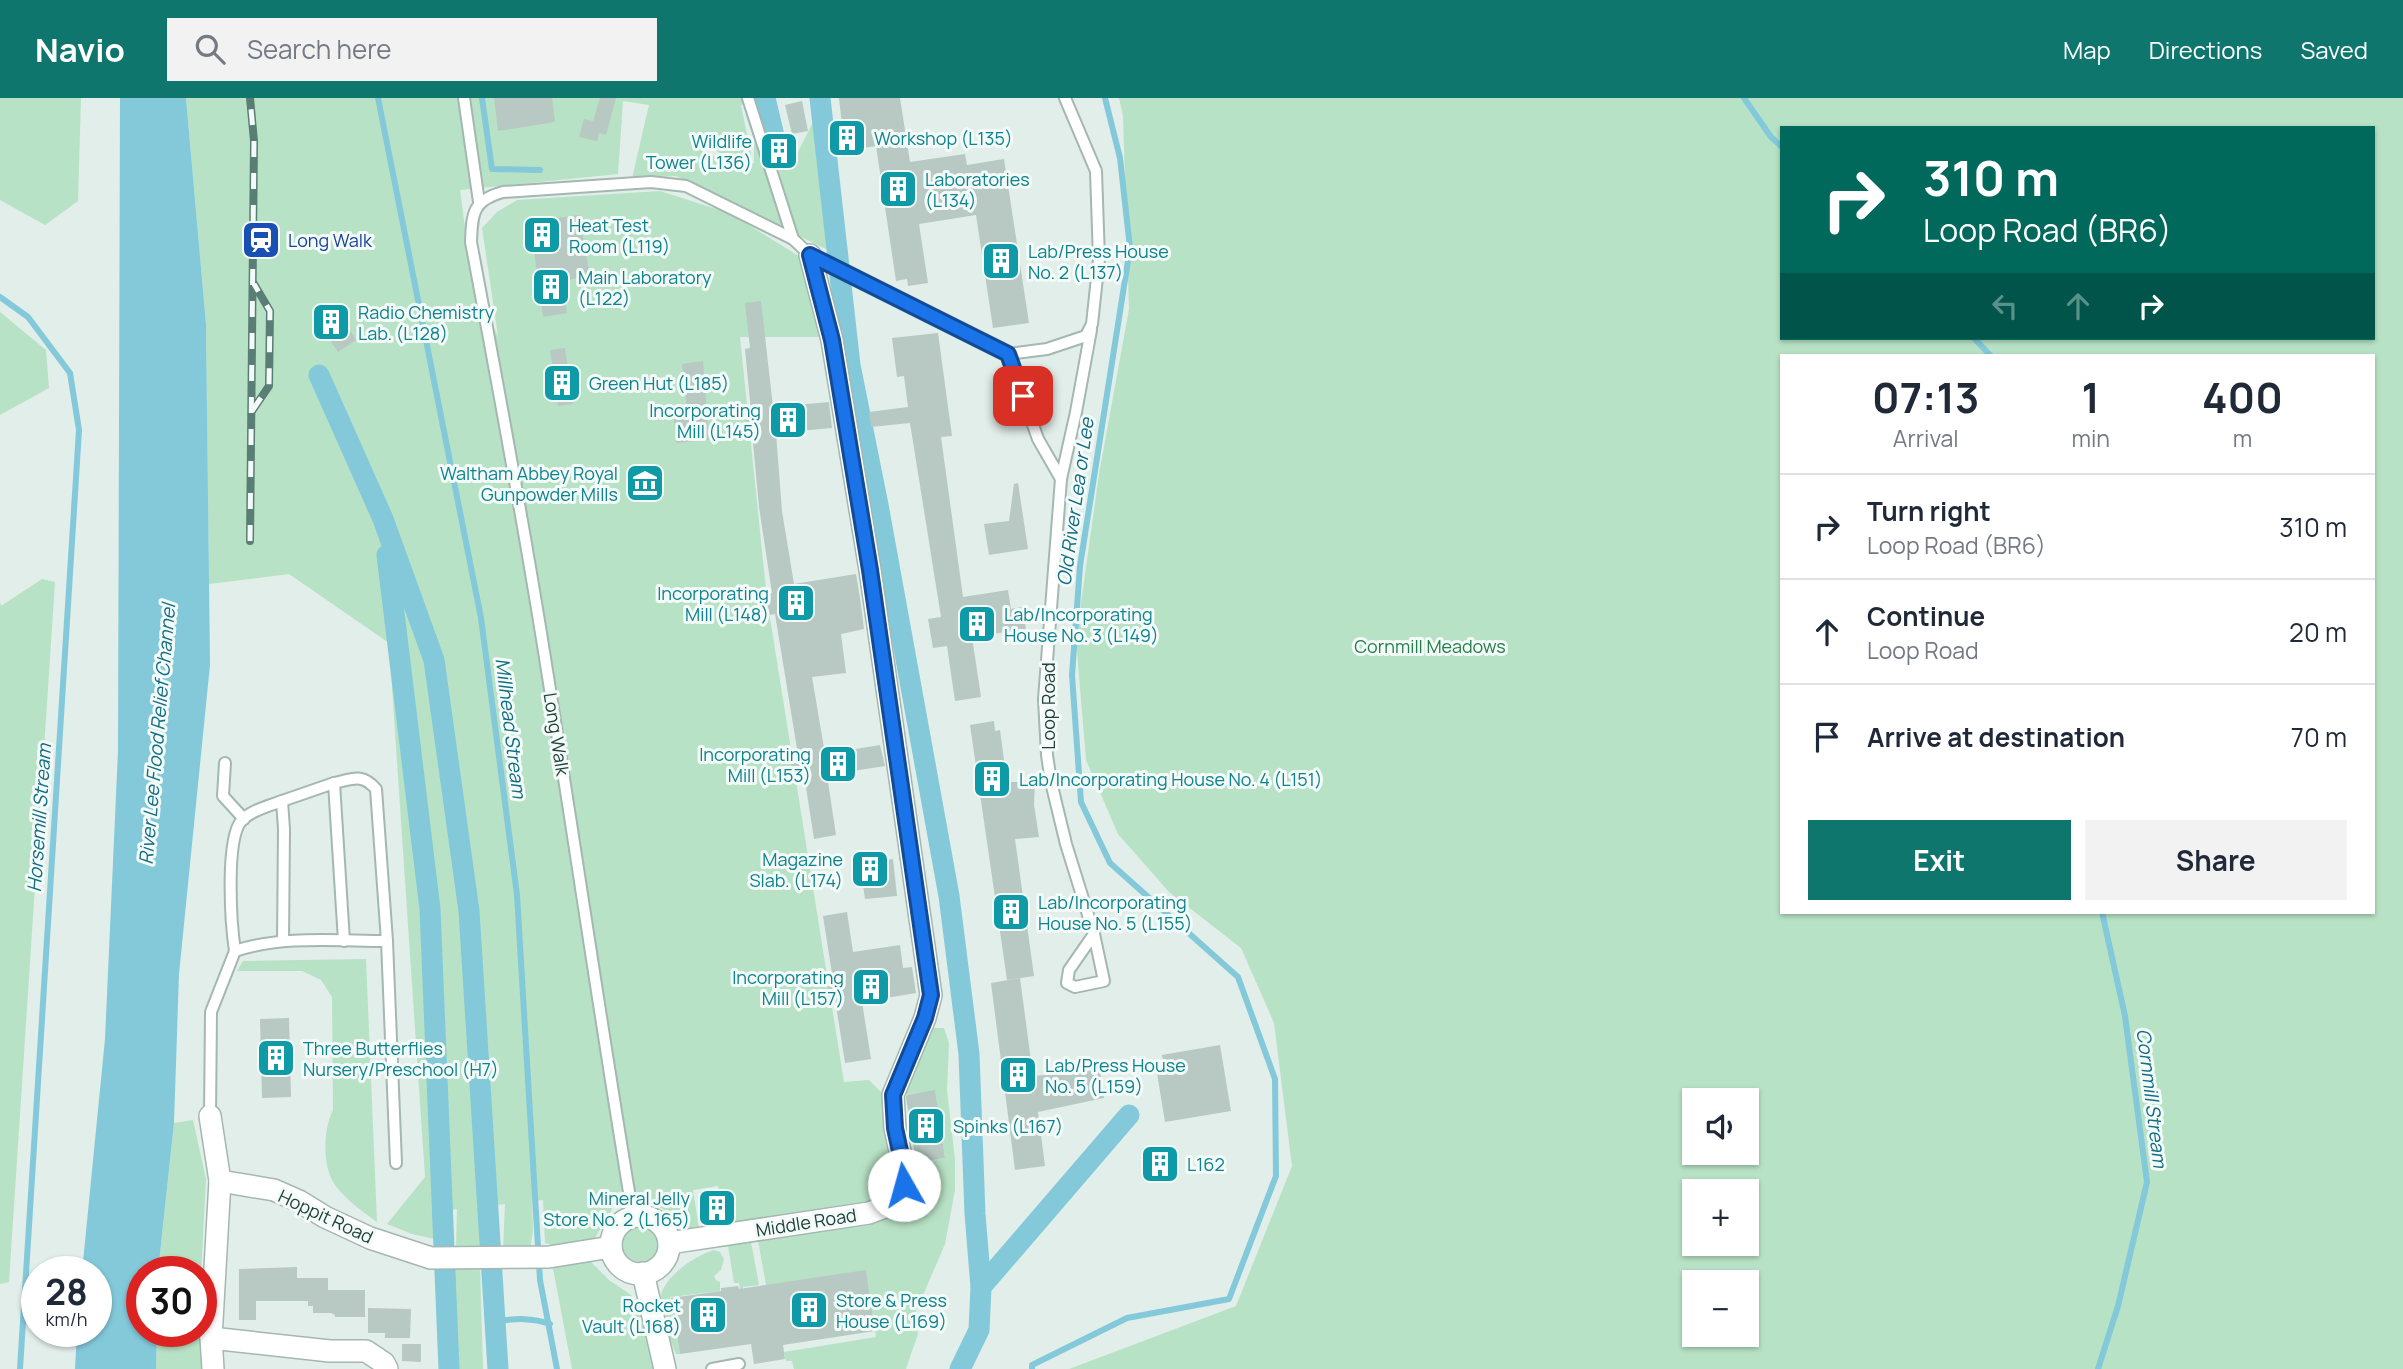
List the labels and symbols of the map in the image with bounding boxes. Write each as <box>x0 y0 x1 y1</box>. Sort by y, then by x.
building icon: Workshop (L135) <box>826 117 868 159</box>
place label: Workshop (L135) <box>874 126 1013 150</box>
place label: Wildlife Tower (L136) <box>646 129 752 174</box>
building icon: Wildlife Tower (L136) <box>758 130 800 172</box>
place label: Laboratories (L134) <box>925 167 1030 212</box>
building icon: Laboratories (L134) <box>877 168 919 210</box>
place label: Heat Test Room (L119) <box>569 213 670 258</box>
building icon: Heat Test Room (L119) <box>521 214 563 256</box>
station icon: Long Walk <box>240 219 282 261</box>
place label: Long Walk <box>288 228 373 252</box>
place label: Lab/Press House No. 2 (L137) <box>1028 239 1169 284</box>
building icon: Lab/Press House No. 2 (L137) <box>980 240 1022 282</box>
place label: Main Laboratory (L122) <box>578 265 712 310</box>
building icon: Main Laboratory (L122) <box>530 266 572 308</box>
place label: Radio Chemistry Lab. (L128) <box>358 300 495 345</box>
building icon: Radio Chemistry Lab. (L128) <box>310 301 352 343</box>
building icon: Green Hut (L185) <box>541 362 583 404</box>
pin <box>993 366 1053 426</box>
place label: Green Hut (L185) <box>589 371 729 395</box>
place label: Incorporating Mill (L145) <box>649 398 761 443</box>
building icon: Incorporating Mill (L145) <box>767 399 809 441</box>
water label: Old River Lea or Lee <box>1050 414 1100 588</box>
place label: Waltham Abbey Royal Gunpowder Mills <box>440 461 618 506</box>
museum icon: Waltham Abbey Royal Gunpowder Mills <box>624 462 666 504</box>
place label: Incorporating Mill (L148) <box>657 581 769 626</box>
building icon: Incorporating Mill (L148) <box>775 582 817 624</box>
water label: River Lee Flood Relief Channel <box>133 600 182 866</box>
place label: Lab/Incorporating House No. 3 (L149) <box>1004 602 1159 647</box>
building icon: Lab/Incorporating House No. 3 (L149) <box>956 603 998 645</box>
park label: Cornmill Meadows <box>1354 634 1506 658</box>
water label: Millhead Stream <box>490 657 533 801</box>
street label: Loop Road <box>1036 662 1060 750</box>
street label: Long Walk <box>539 691 576 778</box>
water label: Horsemill Stream <box>21 741 57 893</box>
place label: Incorporating Mill (L153) <box>699 742 811 787</box>
building icon: Incorporating Mill (L153) <box>817 743 859 785</box>
building icon: Lab/Incorporating House No. 4 (L151) <box>971 758 1013 800</box>
place label: Lab/Incorporating House No. 4 (L151) <box>1019 767 1322 791</box>
place label: Magazine Slab. (L174) <box>749 847 843 892</box>
building icon: Magazine Slab. (L174) <box>849 848 891 890</box>
place label: Lab/Incorporating House No. 5 (L155) <box>1038 890 1192 935</box>
building icon: Lab/Incorporating House No. 5 (L155) <box>990 891 1032 933</box>
place label: Incorporating Mill (L157) <box>732 965 844 1010</box>
building icon: Incorporating Mill (L157) <box>850 966 892 1008</box>
water label: Cornmill Stream <box>2131 1027 2174 1171</box>
place label: Three Butterflies Nursery/Preschool (H7) <box>303 1036 499 1081</box>
building icon: Three Butterflies Nursery/Preschool (H7) <box>255 1037 297 1079</box>
place label: Lab/Press House No. 5 (L159) <box>1045 1053 1186 1098</box>
building icon: Lab/Press House No. 5 (L159) <box>997 1054 1039 1096</box>
building icon: Spinks (L167) <box>905 1105 947 1147</box>
place label: Spinks (L167) <box>953 1114 1063 1138</box>
building icon: L162 <box>1139 1143 1181 1185</box>
position arrow <box>867 1148 941 1222</box>
place label: L162 <box>1187 1152 1225 1176</box>
street label: Hoppit Road <box>275 1184 377 1248</box>
place label: Mineral Jelly Store No. 2 (L165) <box>543 1186 690 1231</box>
building icon: Mineral Jelly Store No. 2 (L165) <box>696 1187 738 1229</box>
street label: Middle Road <box>754 1202 858 1242</box>
speed limit sign: 30 <box>126 1256 217 1347</box>
place label: Store & Press House (L169) <box>836 1288 947 1333</box>
building icon: Store & Press House (L169) <box>788 1289 830 1331</box>
place label: Rocket Vault (L168) <box>582 1293 681 1338</box>
building icon: Rocket Vault (L168) <box>687 1294 729 1336</box>

